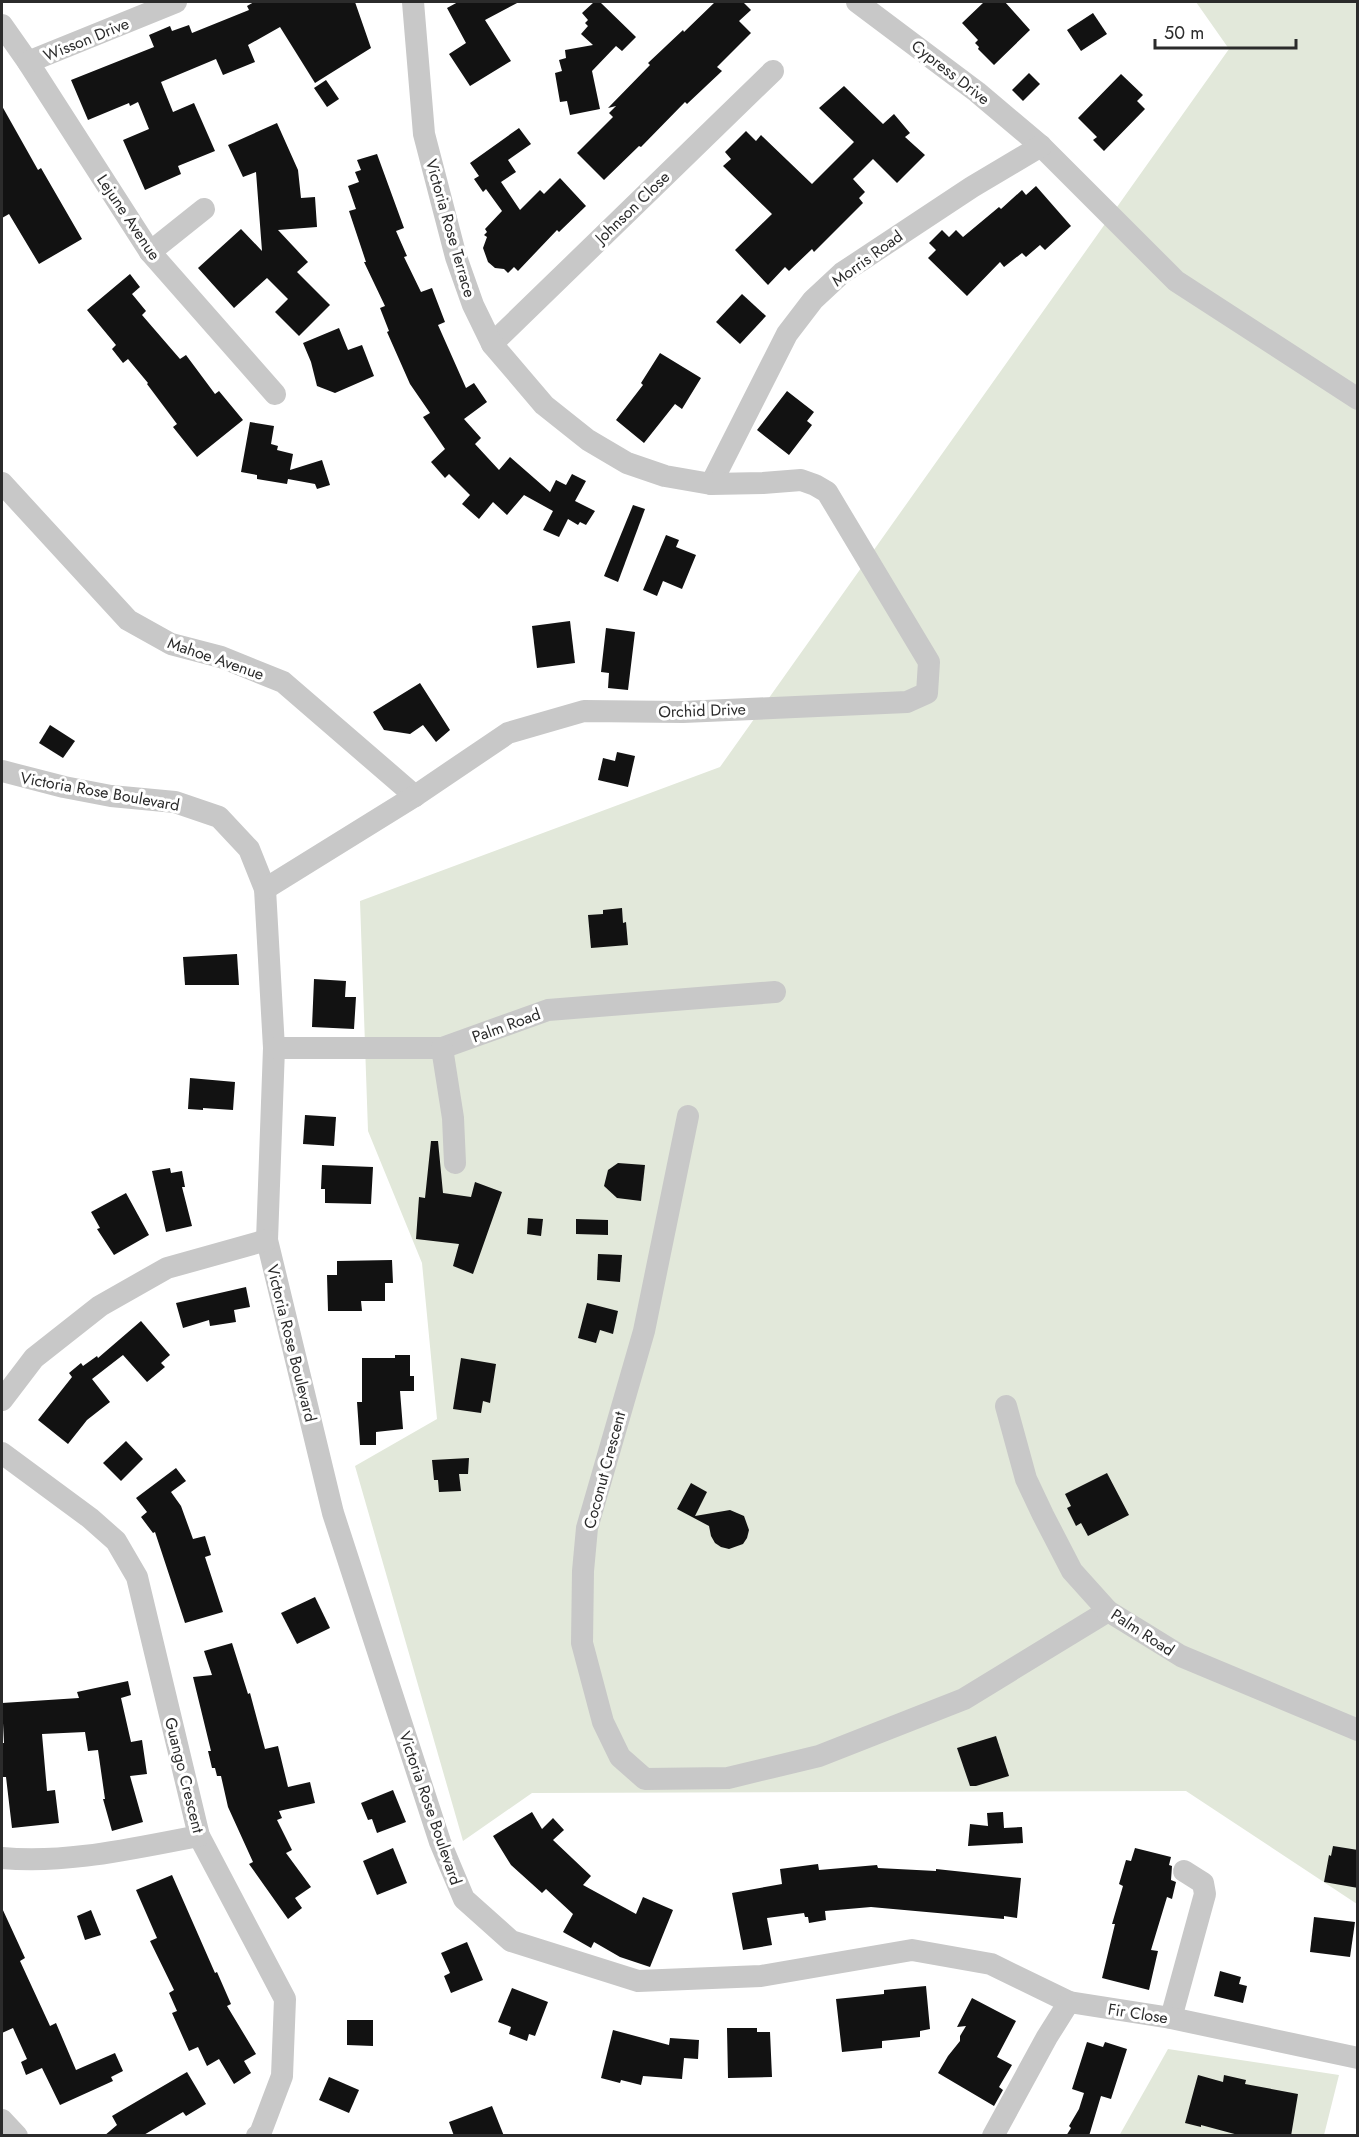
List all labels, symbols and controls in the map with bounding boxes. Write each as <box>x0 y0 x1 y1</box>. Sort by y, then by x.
street label: Wisson Drive <box>40 12 132 67</box>
scale bar <box>1155 12 1296 50</box>
text: 50 m <box>1164 20 1204 46</box>
street label: Cypress Drive <box>907 34 995 110</box>
street label: Victoria Rose Terrace <box>420 156 481 300</box>
street label: Johnson Close <box>588 166 675 250</box>
street label: Lejune Avenue <box>91 170 166 265</box>
street label: Morris Road <box>827 225 907 292</box>
street label: Mahoe Avenue <box>164 631 267 686</box>
street label: Orchid Drive <box>658 697 746 724</box>
street label: Victoria Rose Boulevard <box>18 766 181 817</box>
street label: Palm Road <box>469 1002 544 1048</box>
street label: Victoria Rose Boulevard <box>261 1262 322 1424</box>
street label: Coconut Crescent <box>578 1409 631 1531</box>
street label: Palm Road <box>1106 1603 1179 1662</box>
street label: Guango Crescent <box>159 1715 210 1836</box>
street label: Victoria Rose Boulevard <box>393 1728 468 1888</box>
street label: Fir Close <box>1106 1997 1170 2030</box>

